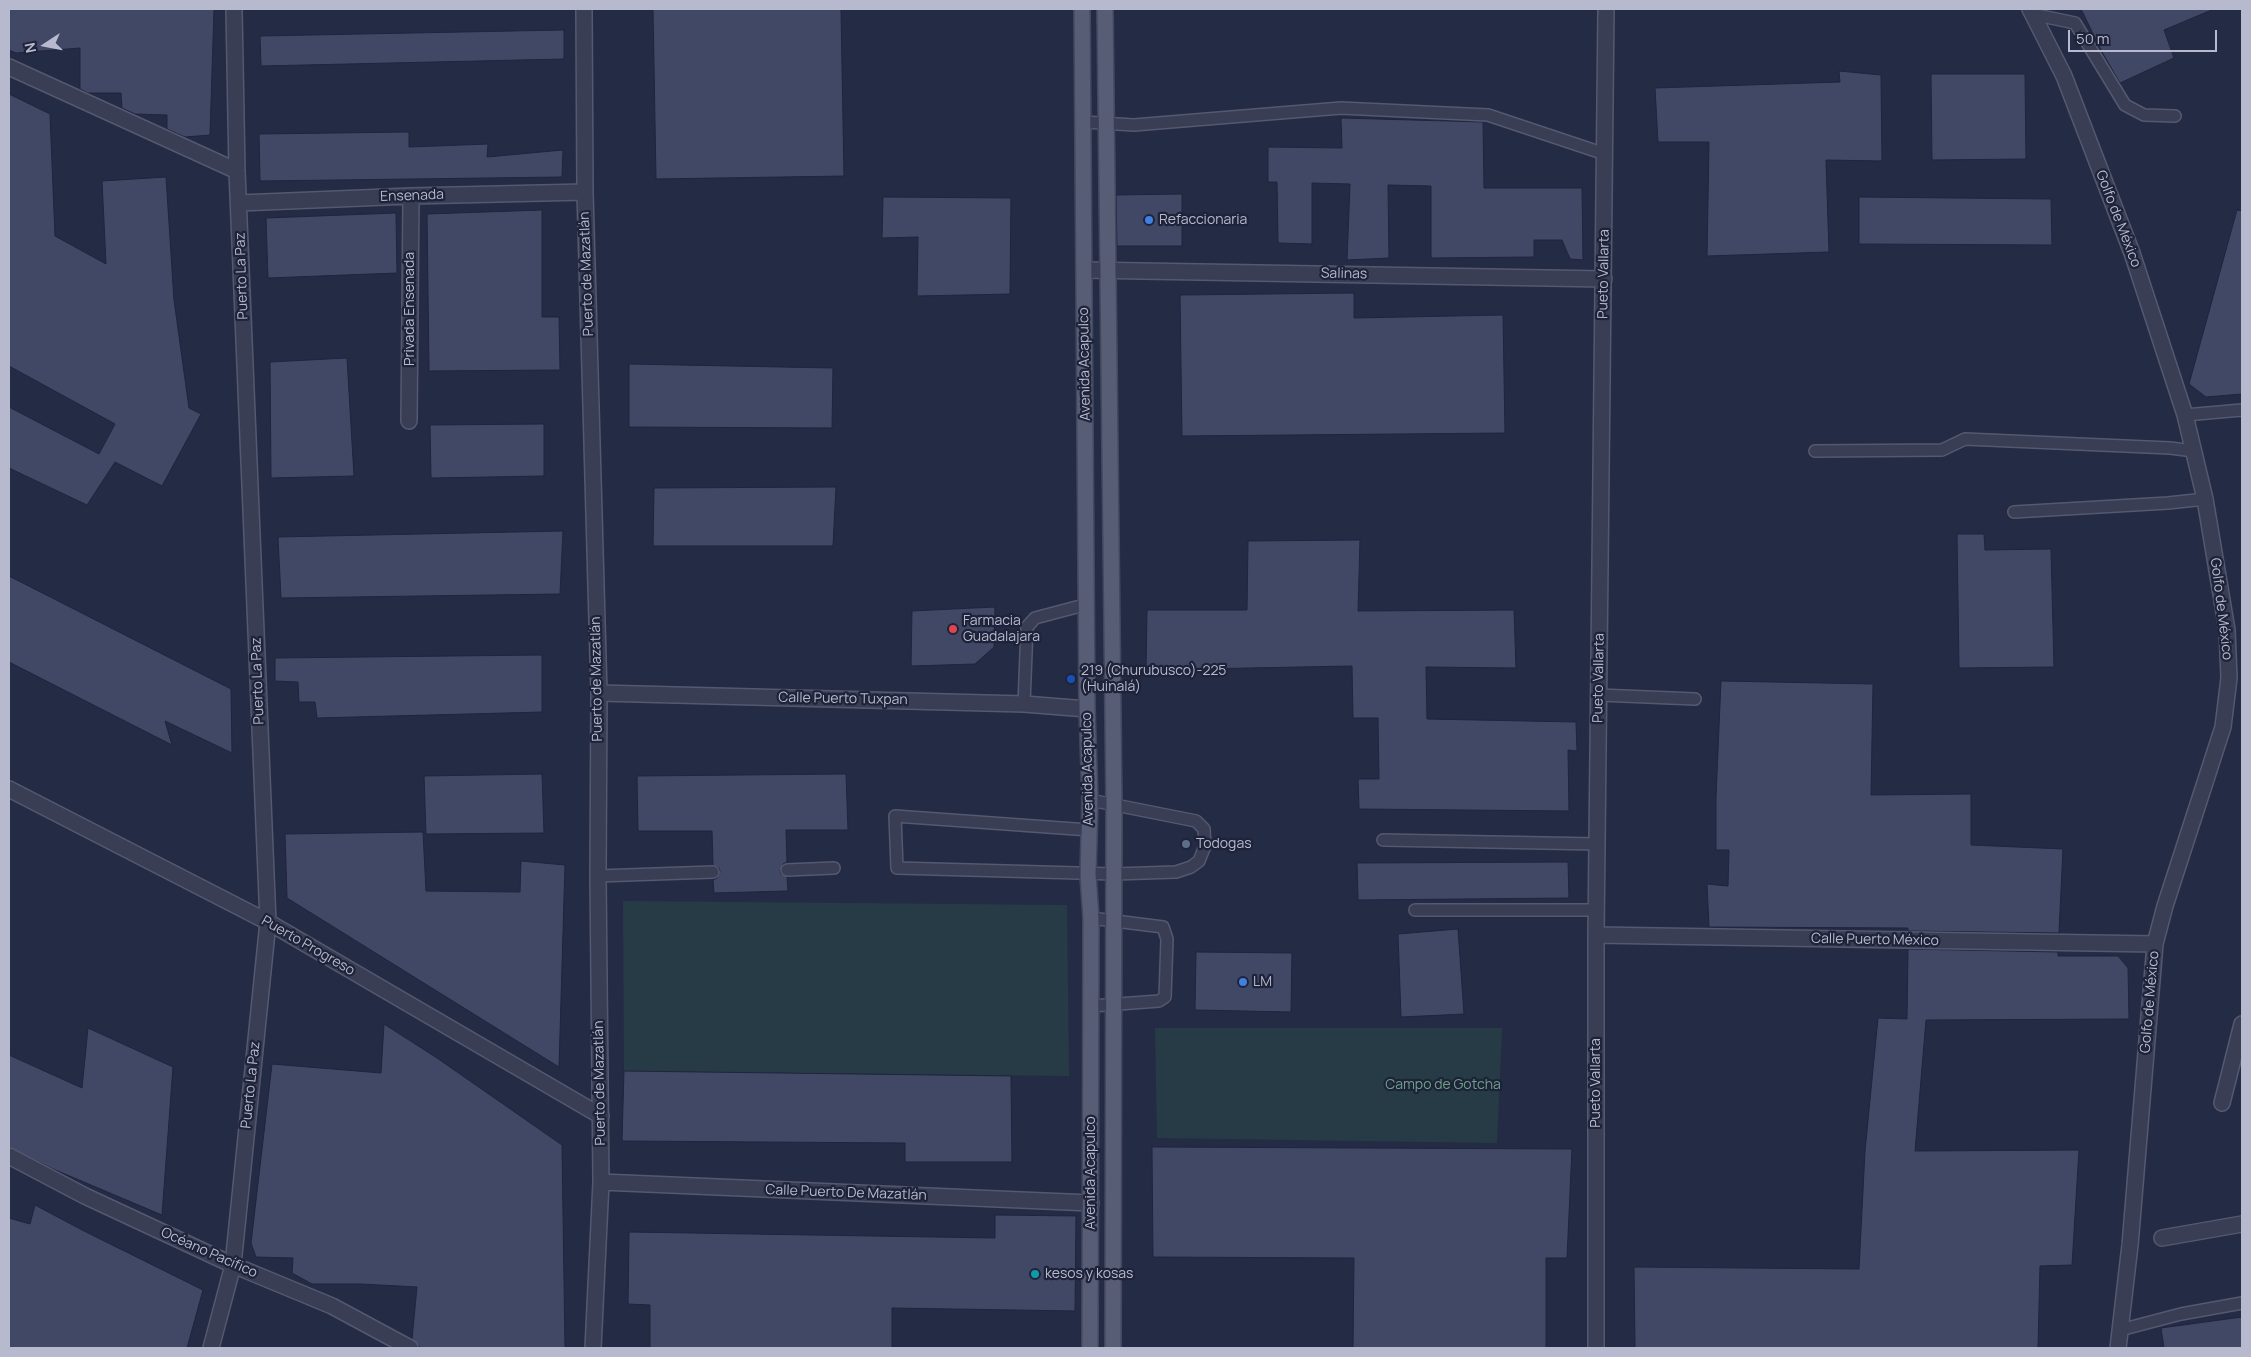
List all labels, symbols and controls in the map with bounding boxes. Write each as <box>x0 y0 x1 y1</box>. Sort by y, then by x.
north arrow <box>20 20 70 70</box>
scale bar <box>2071 20 2220 52</box>
text: 50 m <box>2076 28 2110 49</box>
text: N <box>19 41 40 55</box>
street label: Golfo de México <box>2092 168 2144 270</box>
street label: Ensenada <box>380 186 444 206</box>
street label: Puerto de Mazatlán <box>576 211 598 337</box>
place label: Refaccionaria <box>1159 212 1247 228</box>
marker: Refaccionaria <box>1143 214 1155 226</box>
street label: Pueto Vallarta <box>1595 229 1613 319</box>
street label: Puerto La Paz <box>232 232 252 320</box>
street label: Privada Ensenada <box>402 252 418 366</box>
street label: Salinas <box>1321 265 1367 283</box>
street label: Avenida Acapulco <box>1076 307 1094 421</box>
street label: Golfo de México <box>2206 557 2236 661</box>
place label: Farmacia Guadalajara <box>963 613 1040 646</box>
street label: Puerto de Mazatlán <box>588 616 606 742</box>
marker: Farmacia Guadalajara <box>947 623 959 635</box>
street label: Pueto Vallarta <box>1590 633 1608 723</box>
street label: Puerto La Paz <box>248 637 268 725</box>
place label: 219 (Churubusco)-225 (Huinalá) <box>1081 663 1226 696</box>
marker: 219 (Churubusco)-225 (Huinalá) <box>1065 673 1077 685</box>
street label: Calle Puerto Tuxpan <box>778 689 908 709</box>
street label: Avenida Acapulco <box>1079 712 1097 826</box>
place label: Todogas <box>1196 836 1252 852</box>
marker: Todogas <box>1180 838 1192 850</box>
street label: Puerto Progreso <box>258 912 358 980</box>
street label: Calle Puerto México <box>1811 930 1939 950</box>
street label: Golfo de México <box>2137 950 2163 1054</box>
place label: LM <box>1253 974 1272 990</box>
marker: LM <box>1237 976 1249 988</box>
street label: Puerto de Mazatlán <box>591 1020 609 1146</box>
street label: Pueto Vallarta <box>1588 1038 1604 1128</box>
street label: Puerto La Paz <box>238 1041 264 1129</box>
park label: Campo de Gotcha <box>1385 1077 1501 1093</box>
street label: Avenida Acapulco <box>1083 1116 1099 1230</box>
street label: Calle Puerto De Mazatlán <box>765 1182 927 1204</box>
street label: Océano Pacífico <box>158 1224 260 1282</box>
place label: kesos y kosas <box>1045 1266 1133 1282</box>
marker: kesos y kosas <box>1029 1268 1041 1280</box>

